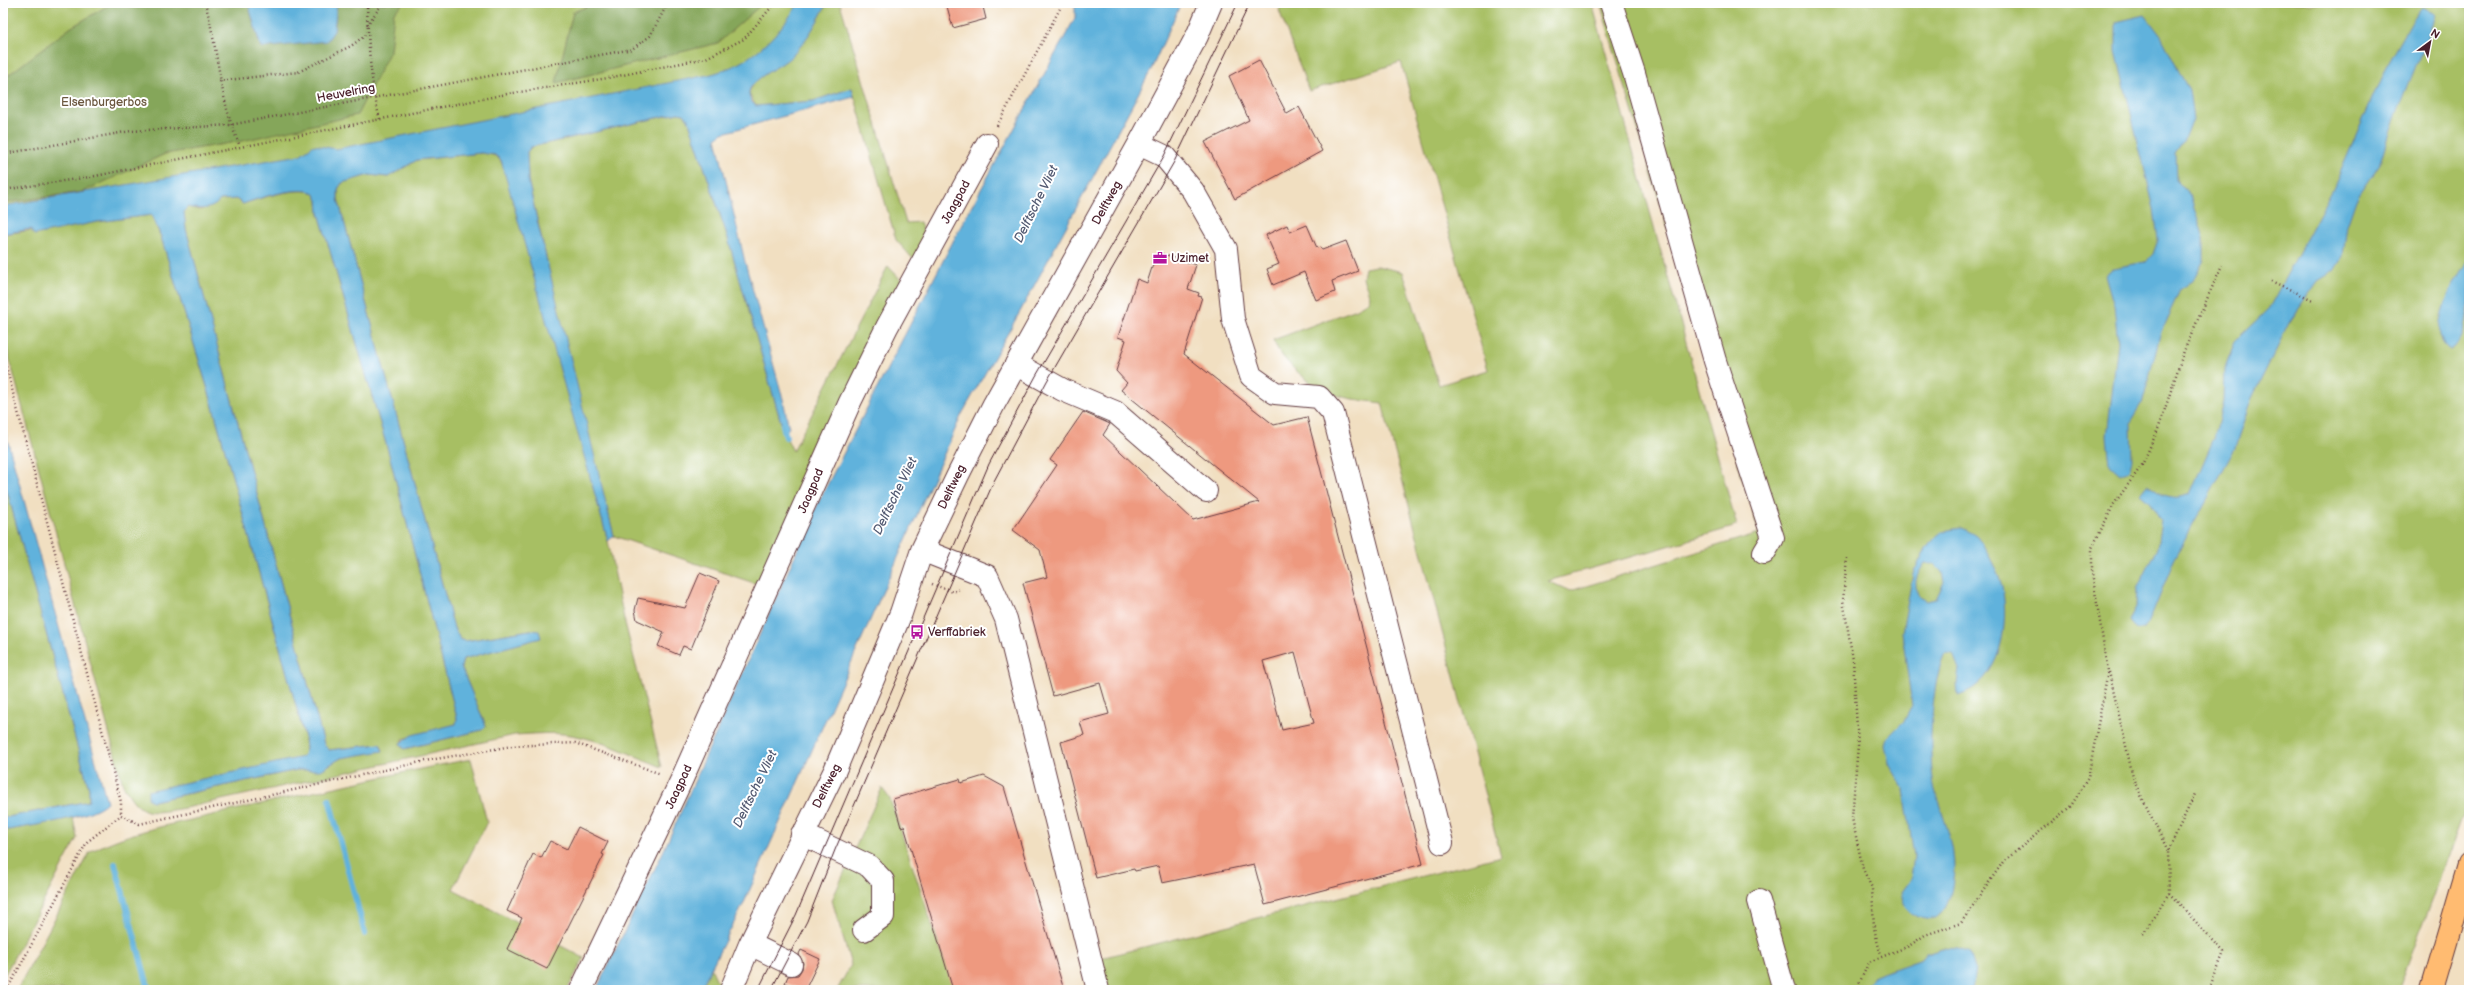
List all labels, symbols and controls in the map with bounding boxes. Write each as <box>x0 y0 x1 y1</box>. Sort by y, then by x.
north arrow <box>2410 22 2450 62</box>
text: N <box>2428 26 2442 42</box>
street label: Heuvelring <box>316 80 376 106</box>
park label: Elsenburgerbos <box>61 95 147 110</box>
water label: Delftsche Vliet <box>1010 162 1062 245</box>
street label: Jaagpad <box>938 178 974 226</box>
street label: Delftweg <box>1089 178 1125 228</box>
office icon: Uzimet <box>1152 250 1168 266</box>
place label: Uzimet <box>1171 251 1209 266</box>
water label: Delftsche Vliet <box>869 454 921 537</box>
street label: Delftweg <box>935 462 969 512</box>
street label: Jaagpad <box>795 466 827 516</box>
bus stop icon: Verffabriek <box>909 624 925 640</box>
place label: Verffabriek <box>928 625 986 640</box>
water label: Delftsche Vliet <box>729 747 781 830</box>
street label: Delftweg <box>809 761 845 811</box>
street label: Jaagpad <box>662 762 696 812</box>

